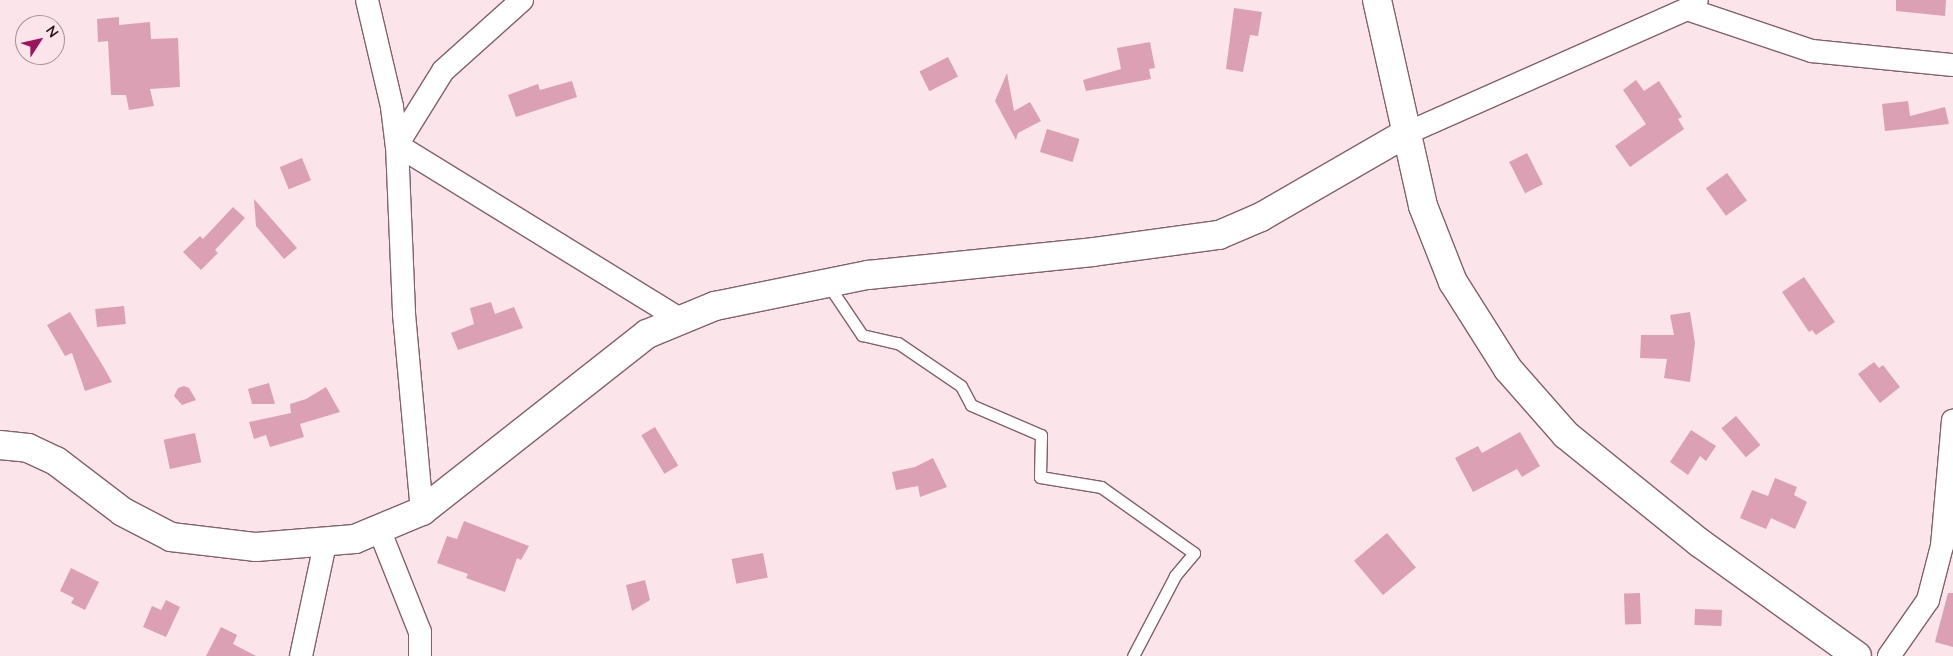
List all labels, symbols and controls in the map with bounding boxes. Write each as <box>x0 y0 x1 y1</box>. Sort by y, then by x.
north arrow <box>15 15 65 65</box>
text: N <box>41 22 63 41</box>

